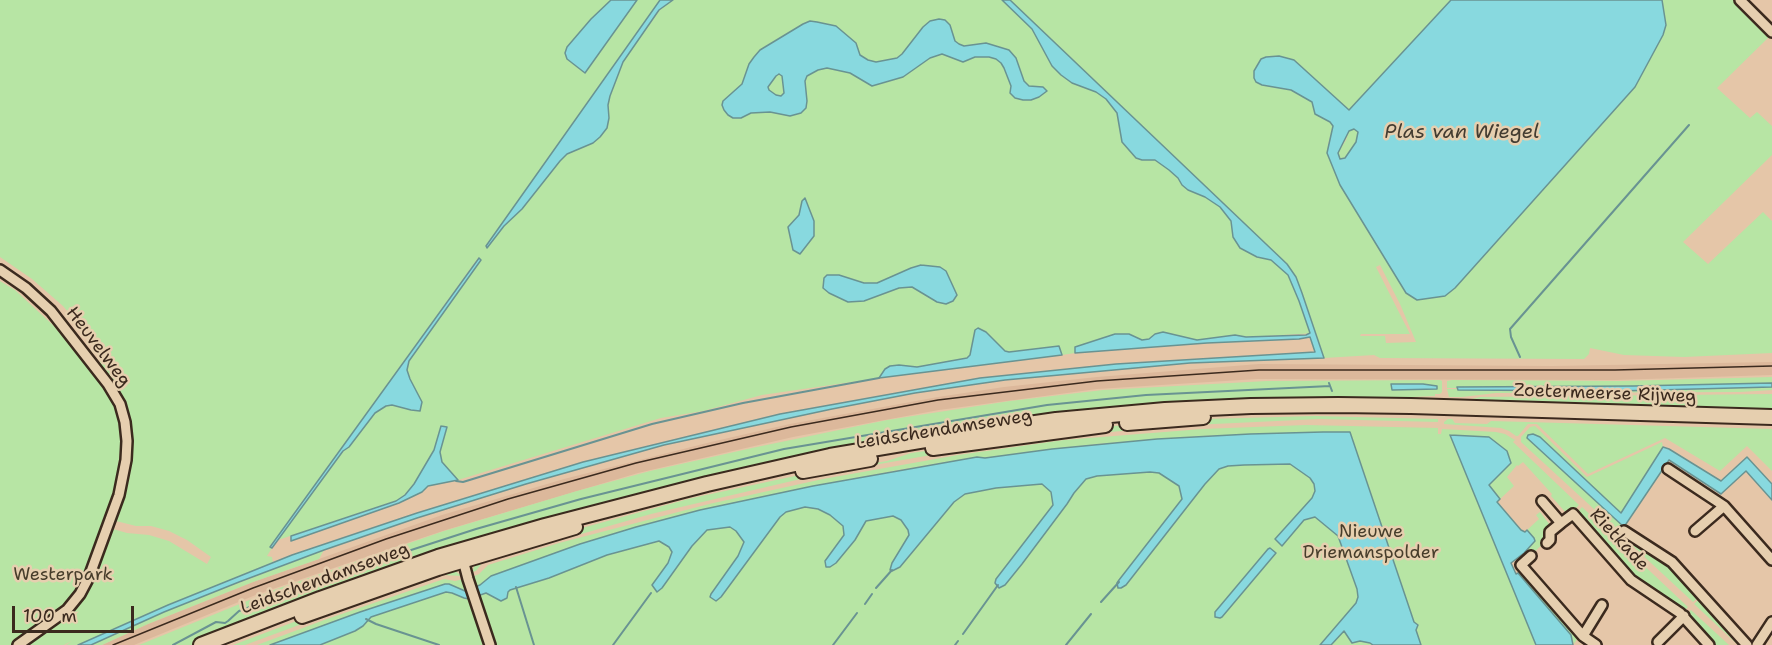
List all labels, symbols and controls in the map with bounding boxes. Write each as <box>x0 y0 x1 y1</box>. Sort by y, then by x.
water label: Plas van Wiegel <box>1385 121 1539 145</box>
street label: Heuvelweg <box>61 303 135 391</box>
street label: Zoetermeerse Rijweg <box>1513 380 1697 408</box>
street label: Leidschendamseweg <box>854 405 1034 455</box>
street label: Rietkade <box>1585 504 1653 576</box>
park label: Nieuwe Driemanspolder <box>1303 521 1439 564</box>
street label: Leidschendamseweg <box>238 538 412 620</box>
park label: Westerpark <box>13 564 113 586</box>
scale bar <box>15 594 136 632</box>
text: 100 m <box>23 604 77 628</box>

